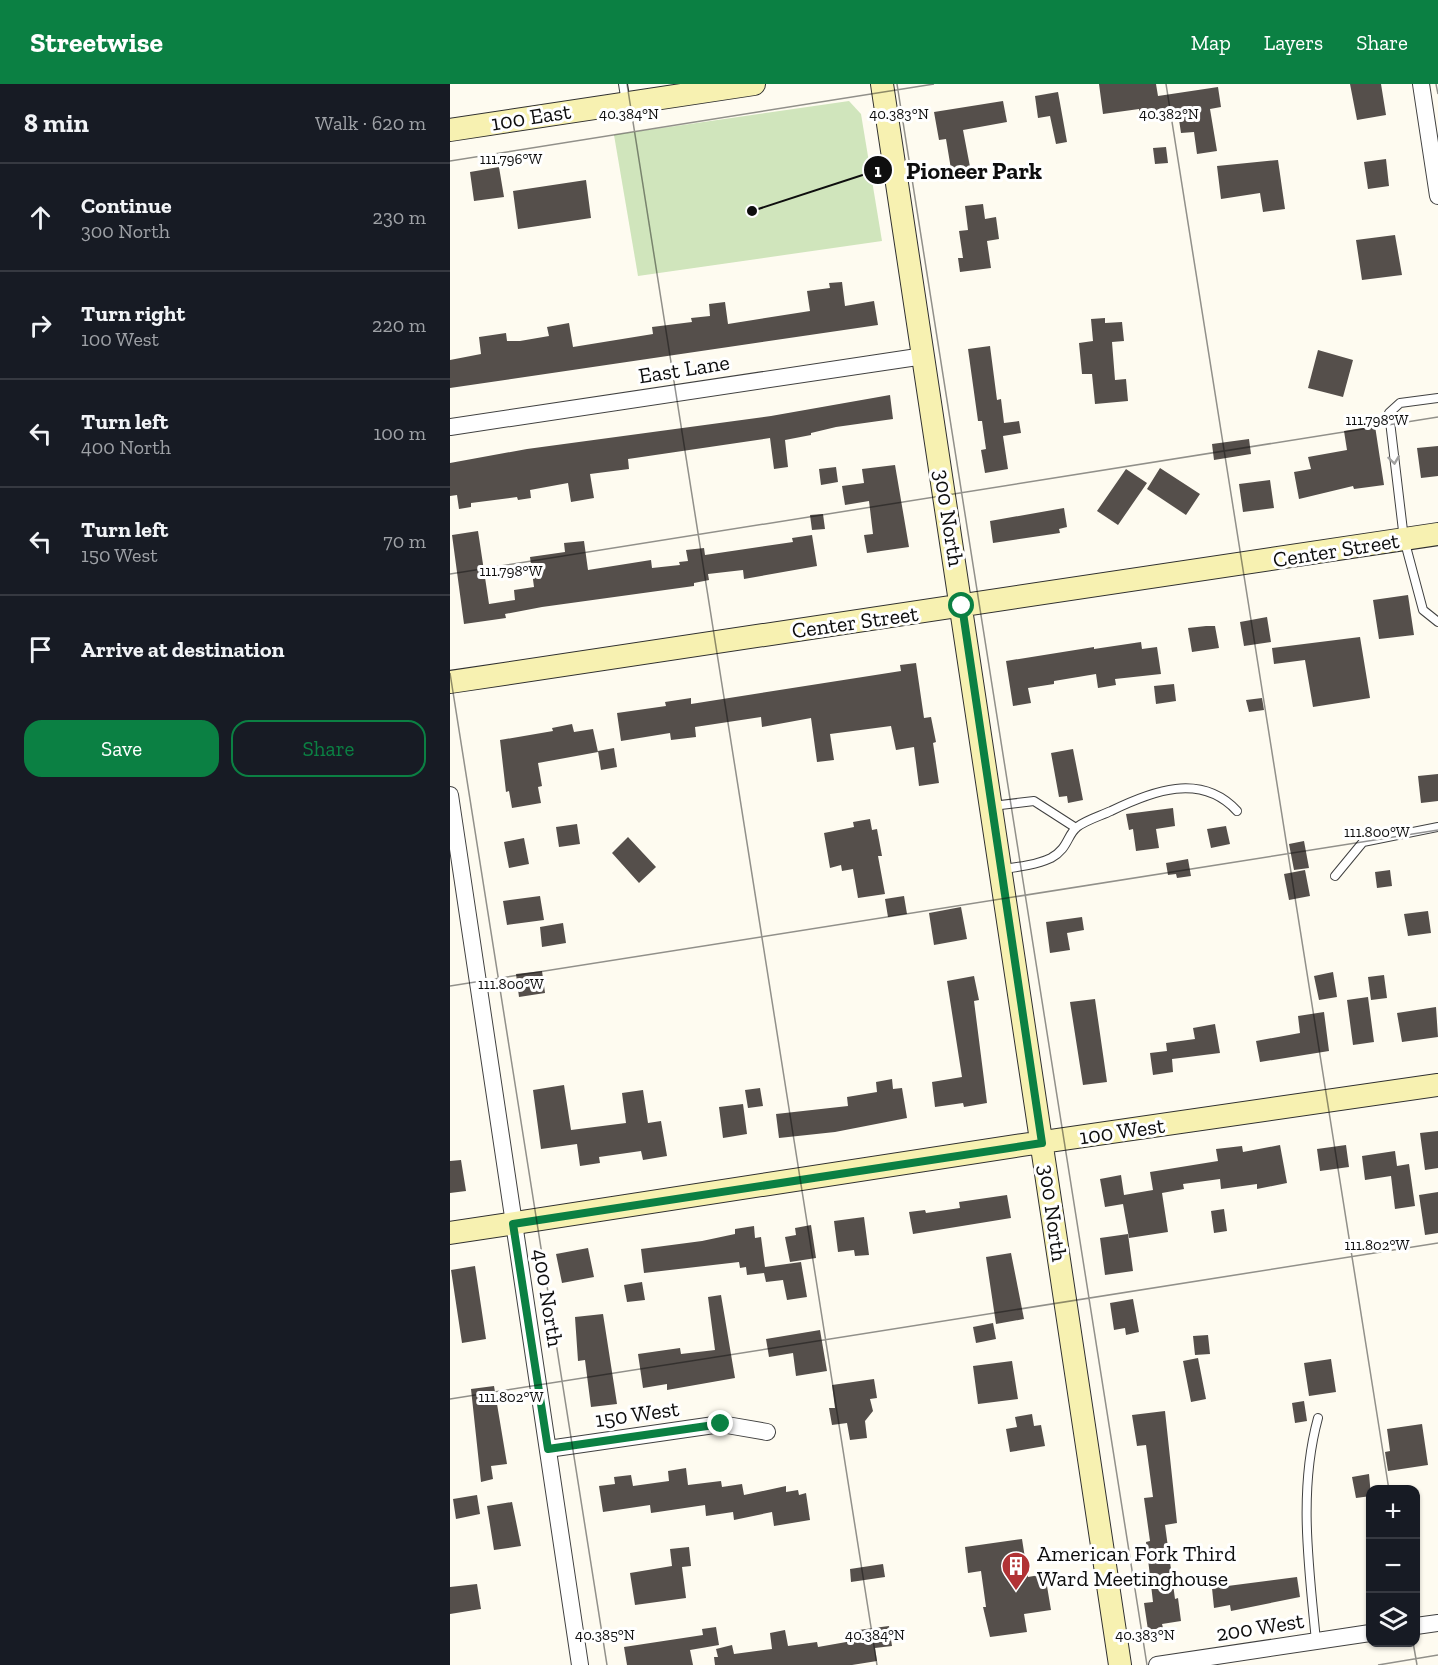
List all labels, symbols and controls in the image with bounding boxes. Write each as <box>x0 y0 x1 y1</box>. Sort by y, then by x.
text: Streetwise <box>30 26 163 59</box>
text: Map <box>1191 30 1231 55</box>
text: Layers <box>1264 30 1323 55</box>
text: Share <box>1356 30 1408 55</box>
street label: 100 East <box>489 97 574 137</box>
text: 40.384°N <box>599 105 659 123</box>
text: 40.383°N <box>869 105 929 123</box>
text: 40.382°N <box>1139 105 1199 123</box>
text: 8 min <box>24 107 89 139</box>
text: Walk · 620 m <box>315 111 426 135</box>
callout: Pioneer Park <box>863 149 1054 191</box>
text: 111.796°W <box>480 150 542 168</box>
text: Pioneer Park <box>906 156 1042 185</box>
text: 1 <box>874 160 882 182</box>
text: Continue <box>81 192 172 219</box>
icon: ahead <box>24 201 57 234</box>
text: 230 m <box>373 205 426 229</box>
text: 300 North <box>81 219 170 243</box>
text: Turn right <box>81 300 185 327</box>
icon: right <box>24 309 57 342</box>
text: 220 m <box>372 313 426 337</box>
text: 100 West <box>81 327 159 351</box>
street label: East Lane <box>636 348 732 390</box>
text: Turn left <box>81 408 168 435</box>
text: 111.798°W <box>1346 411 1408 429</box>
icon: left <box>24 417 57 450</box>
text: 100 m <box>373 421 426 445</box>
text: 400 North <box>81 435 171 459</box>
one-way arrow <box>1387 455 1399 464</box>
street label: 300 North <box>928 468 970 569</box>
text: Turn left <box>81 516 168 543</box>
icon: left <box>24 525 57 558</box>
street label: Center Street <box>1271 527 1402 573</box>
text: 70 m <box>383 529 426 553</box>
text: 150 West <box>81 543 158 567</box>
text: 111.798°W <box>480 562 542 580</box>
route start <box>948 592 974 618</box>
street label: Center Street <box>790 600 921 644</box>
icon: arrive <box>24 633 57 666</box>
text: Arrive at destination <box>81 636 284 663</box>
button: Save <box>24 720 219 777</box>
button: Share <box>231 720 426 777</box>
text: 111.800°W <box>1344 823 1410 841</box>
text: 111.800°W <box>478 975 544 993</box>
street label: 100 West <box>1078 1112 1167 1150</box>
street label: 300 North <box>1033 1163 1073 1264</box>
text: 111.802°W <box>1345 1236 1409 1254</box>
street label: 400 North <box>527 1247 569 1350</box>
text: 111.802°W <box>479 1388 543 1406</box>
street label: 150 West <box>593 1395 681 1433</box>
route end <box>707 1410 733 1436</box>
map controls <box>1366 1485 1420 1647</box>
button: + <box>1366 1485 1420 1539</box>
button: − <box>1366 1539 1420 1593</box>
place label: American Fork Third Ward Meetinghouse <box>1037 1540 1236 1592</box>
building icon: American Fork Third Ward Meetinghouse <box>1000 1550 1032 1592</box>
button: layers <box>1366 1593 1420 1647</box>
street label: 200 West <box>1214 1607 1307 1647</box>
text: 40.385°N <box>575 1626 635 1644</box>
text: 40.384°N <box>845 1626 905 1644</box>
text: 40.383°N <box>1115 1626 1175 1644</box>

